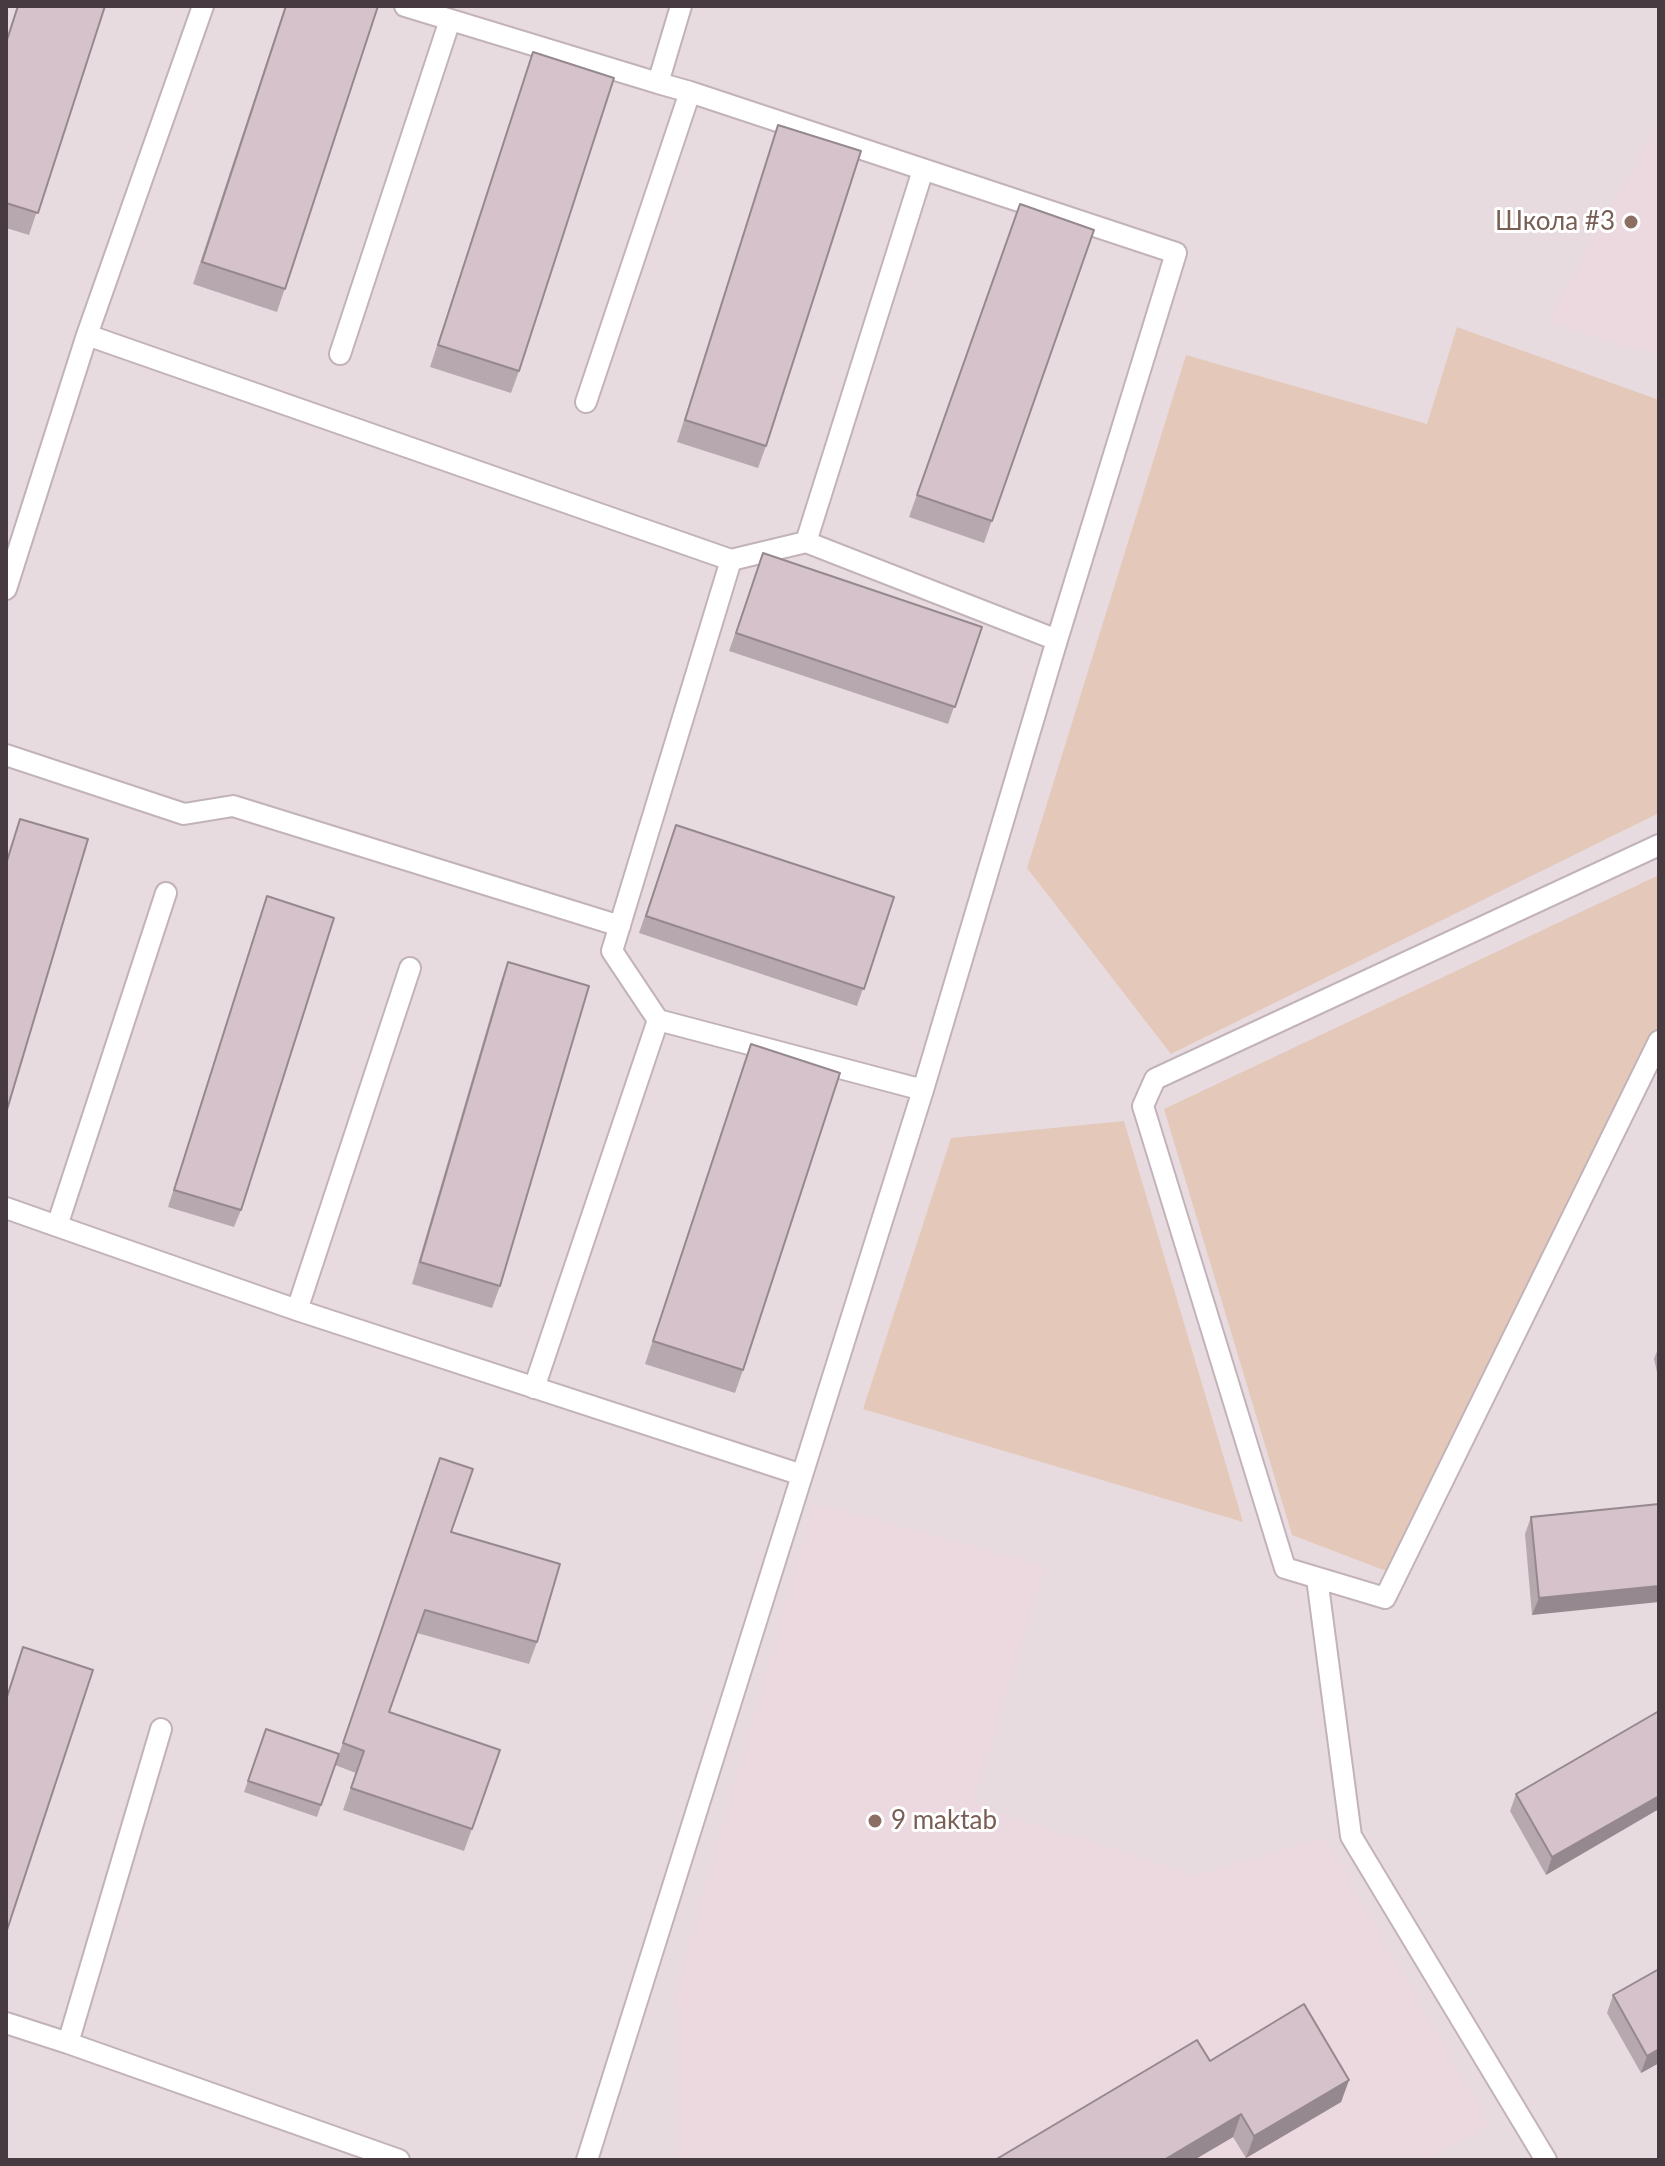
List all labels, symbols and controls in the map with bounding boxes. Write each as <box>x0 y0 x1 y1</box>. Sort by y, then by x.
place label: Школа #3 <box>1495 206 1615 238</box>
marker: Школа #3 <box>1622 213 1640 231</box>
place label: 9 maktab <box>891 1805 997 1837</box>
marker: 9 maktab <box>866 1812 884 1830</box>

